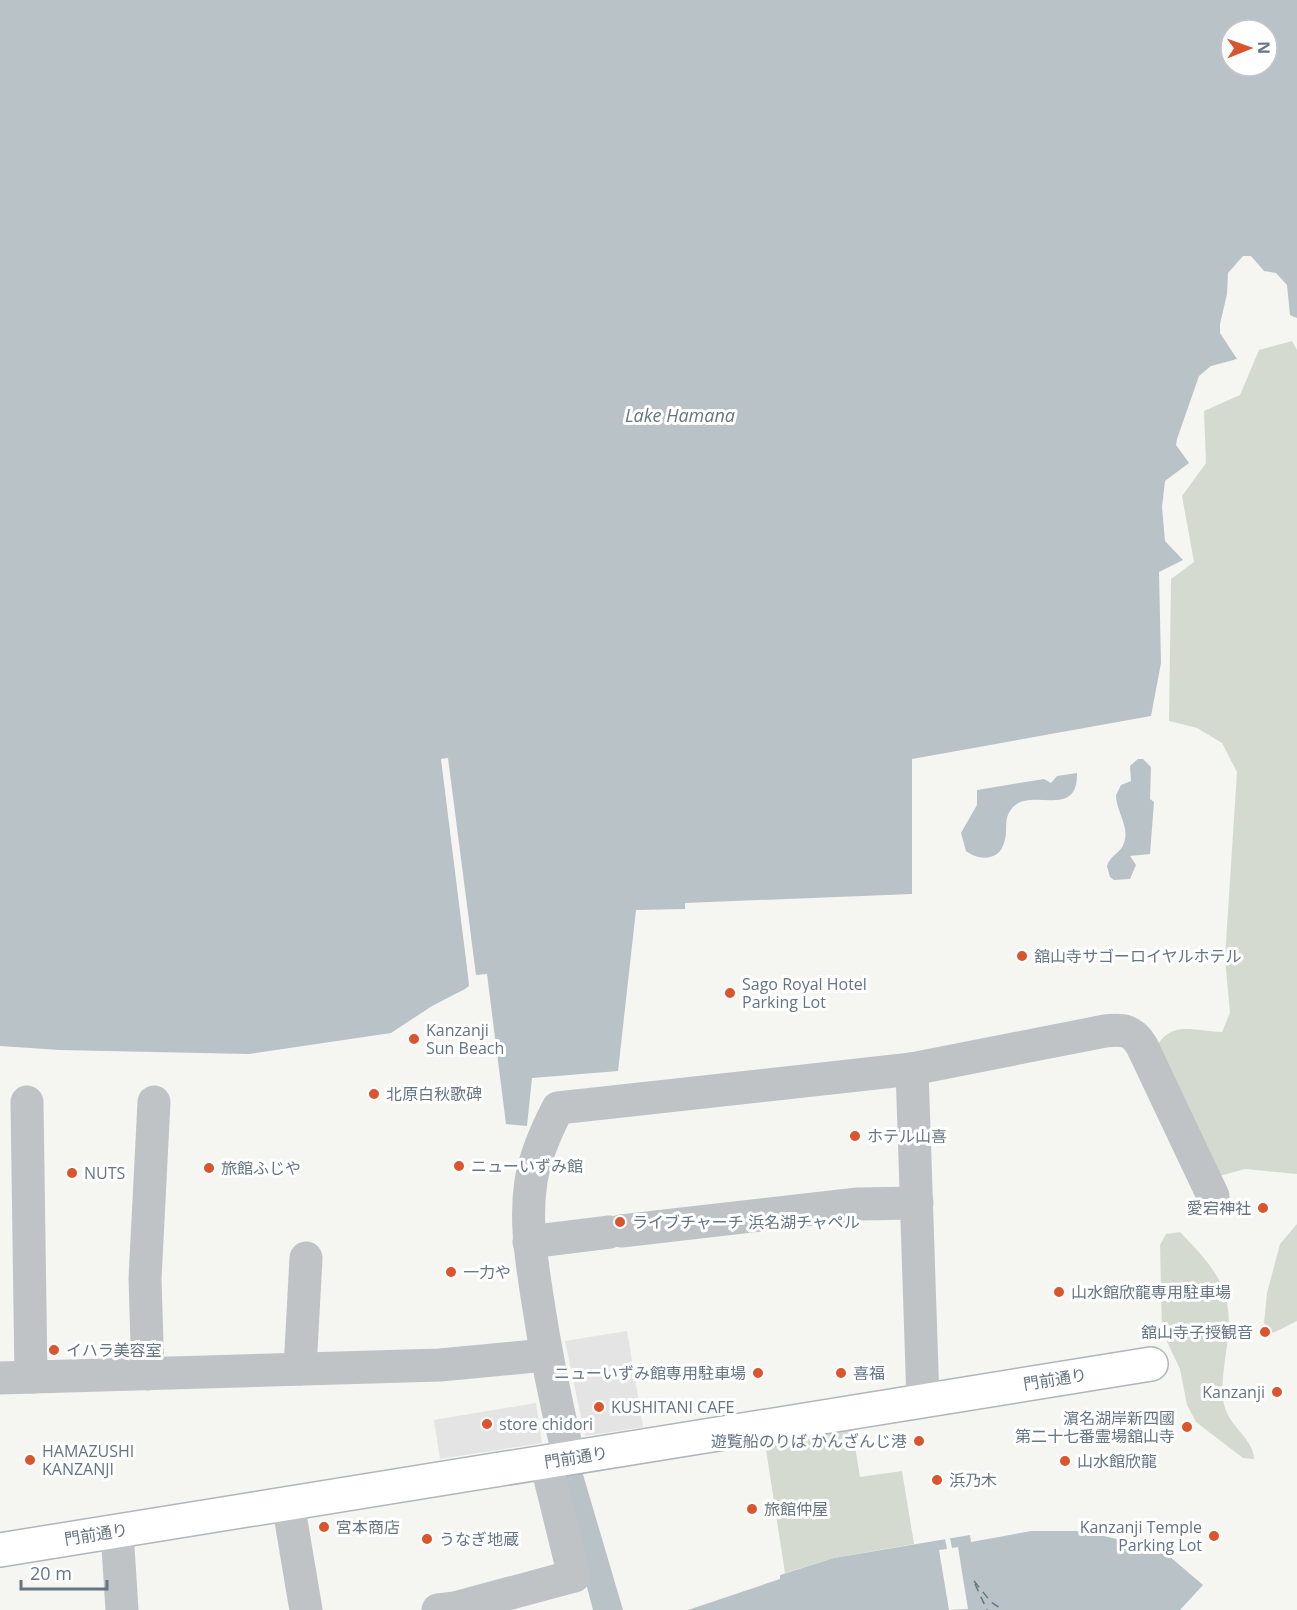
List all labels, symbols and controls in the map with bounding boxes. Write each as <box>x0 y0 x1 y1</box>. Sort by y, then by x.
north arrow <box>1219 18 1279 78</box>
text: N <box>1253 41 1275 54</box>
water label: Lake Hamana <box>625 403 735 427</box>
place label: 舘山寺サゴーロイヤルホテル <box>1034 945 1242 967</box>
marker: 舘山寺サゴーロイヤルホテル <box>1015 949 1029 963</box>
place label: Sago Royal Hotel Parking Lot <box>742 973 867 1013</box>
marker: Sago Royal Hotel Parking Lot <box>723 986 737 1000</box>
place label: Kanzanji Sun Beach <box>426 1019 504 1059</box>
marker: Kanzanji Sun Beach <box>407 1032 421 1046</box>
place label: 北原白秋歌碑 <box>386 1083 482 1105</box>
marker: 北原白秋歌碑 <box>367 1087 381 1101</box>
place label: ホテル山喜 <box>867 1125 947 1147</box>
marker: ホテル山喜 <box>848 1129 862 1143</box>
place label: ニューいずみ館 <box>471 1155 583 1177</box>
place label: 旅館ふじや <box>221 1157 301 1179</box>
marker: ニューいずみ館 <box>452 1159 466 1173</box>
marker: 旅館ふじや <box>202 1161 216 1175</box>
place label: NUTS <box>84 1162 126 1184</box>
marker: NUTS <box>65 1166 79 1180</box>
place label: 愛宕神社 <box>1187 1197 1251 1219</box>
marker: 愛宕神社 <box>1256 1201 1270 1215</box>
place label: ライブチャーチ 浜名湖チャペル <box>632 1211 860 1233</box>
marker: ライブチャーチ 浜名湖チャペル <box>613 1215 627 1229</box>
place label: 一力や <box>463 1261 511 1283</box>
marker: 一力や <box>444 1265 458 1279</box>
place label: 山水館欣龍専用駐車場 <box>1071 1281 1231 1303</box>
marker: 山水館欣龍専用駐車場 <box>1052 1285 1066 1299</box>
place label: 舘山寺子授観音 <box>1141 1321 1253 1343</box>
marker: 舘山寺子授観音 <box>1258 1325 1272 1339</box>
place label: イハラ美容室 <box>66 1339 162 1361</box>
marker: イハラ美容室 <box>47 1343 61 1357</box>
place label: ニューいずみ館専用駐車場 <box>554 1362 746 1384</box>
place label: 喜福 <box>853 1362 885 1384</box>
street label: 門前通り <box>1022 1363 1088 1395</box>
marker: ニューいずみ館専用駐車場 <box>751 1366 765 1380</box>
marker: 喜福 <box>834 1366 848 1380</box>
place label: Kanzanji <box>1202 1381 1265 1403</box>
marker: Kanzanji <box>1270 1385 1284 1399</box>
place label: KUSHITANI CAFE <box>611 1396 734 1418</box>
marker: KUSHITANI CAFE <box>592 1400 606 1414</box>
place label: 濵名湖岸新四國 第二十七番霊場舘山寺 <box>1015 1407 1175 1447</box>
place label: store chidori <box>499 1413 593 1435</box>
marker: store chidori <box>480 1417 494 1431</box>
marker: 濵名湖岸新四國 第二十七番霊場舘山寺 <box>1180 1420 1194 1434</box>
place label: 遊覧船のりば かんざんじ港 <box>711 1430 907 1452</box>
marker: 遊覧船のりば かんざんじ港 <box>912 1434 926 1448</box>
place label: HAMAZUSHI KANZANJI <box>42 1440 134 1480</box>
street label: 門前通り <box>543 1441 609 1473</box>
place label: 山水館欣龍 <box>1077 1450 1157 1472</box>
marker: HAMAZUSHI KANZANJI <box>23 1453 37 1467</box>
marker: 山水館欣龍 <box>1058 1454 1072 1468</box>
place label: 浜乃木 <box>949 1469 997 1491</box>
marker: 浜乃木 <box>930 1473 944 1487</box>
place label: 旅館仲屋 <box>764 1498 828 1520</box>
marker: 旅館仲屋 <box>745 1502 759 1516</box>
place label: 宮本商店 <box>336 1516 400 1538</box>
place label: Kanzanji Temple Parking Lot <box>1080 1516 1202 1556</box>
street label: 門前通り <box>63 1518 129 1550</box>
marker: 宮本商店 <box>317 1520 331 1534</box>
place label: うなぎ地蔵 <box>439 1528 519 1550</box>
marker: Kanzanji Temple Parking Lot <box>1207 1529 1221 1543</box>
marker: うなぎ地蔵 <box>420 1532 434 1546</box>
scale bar <box>21 1553 106 1591</box>
text: 20 m <box>30 1561 72 1585</box>

